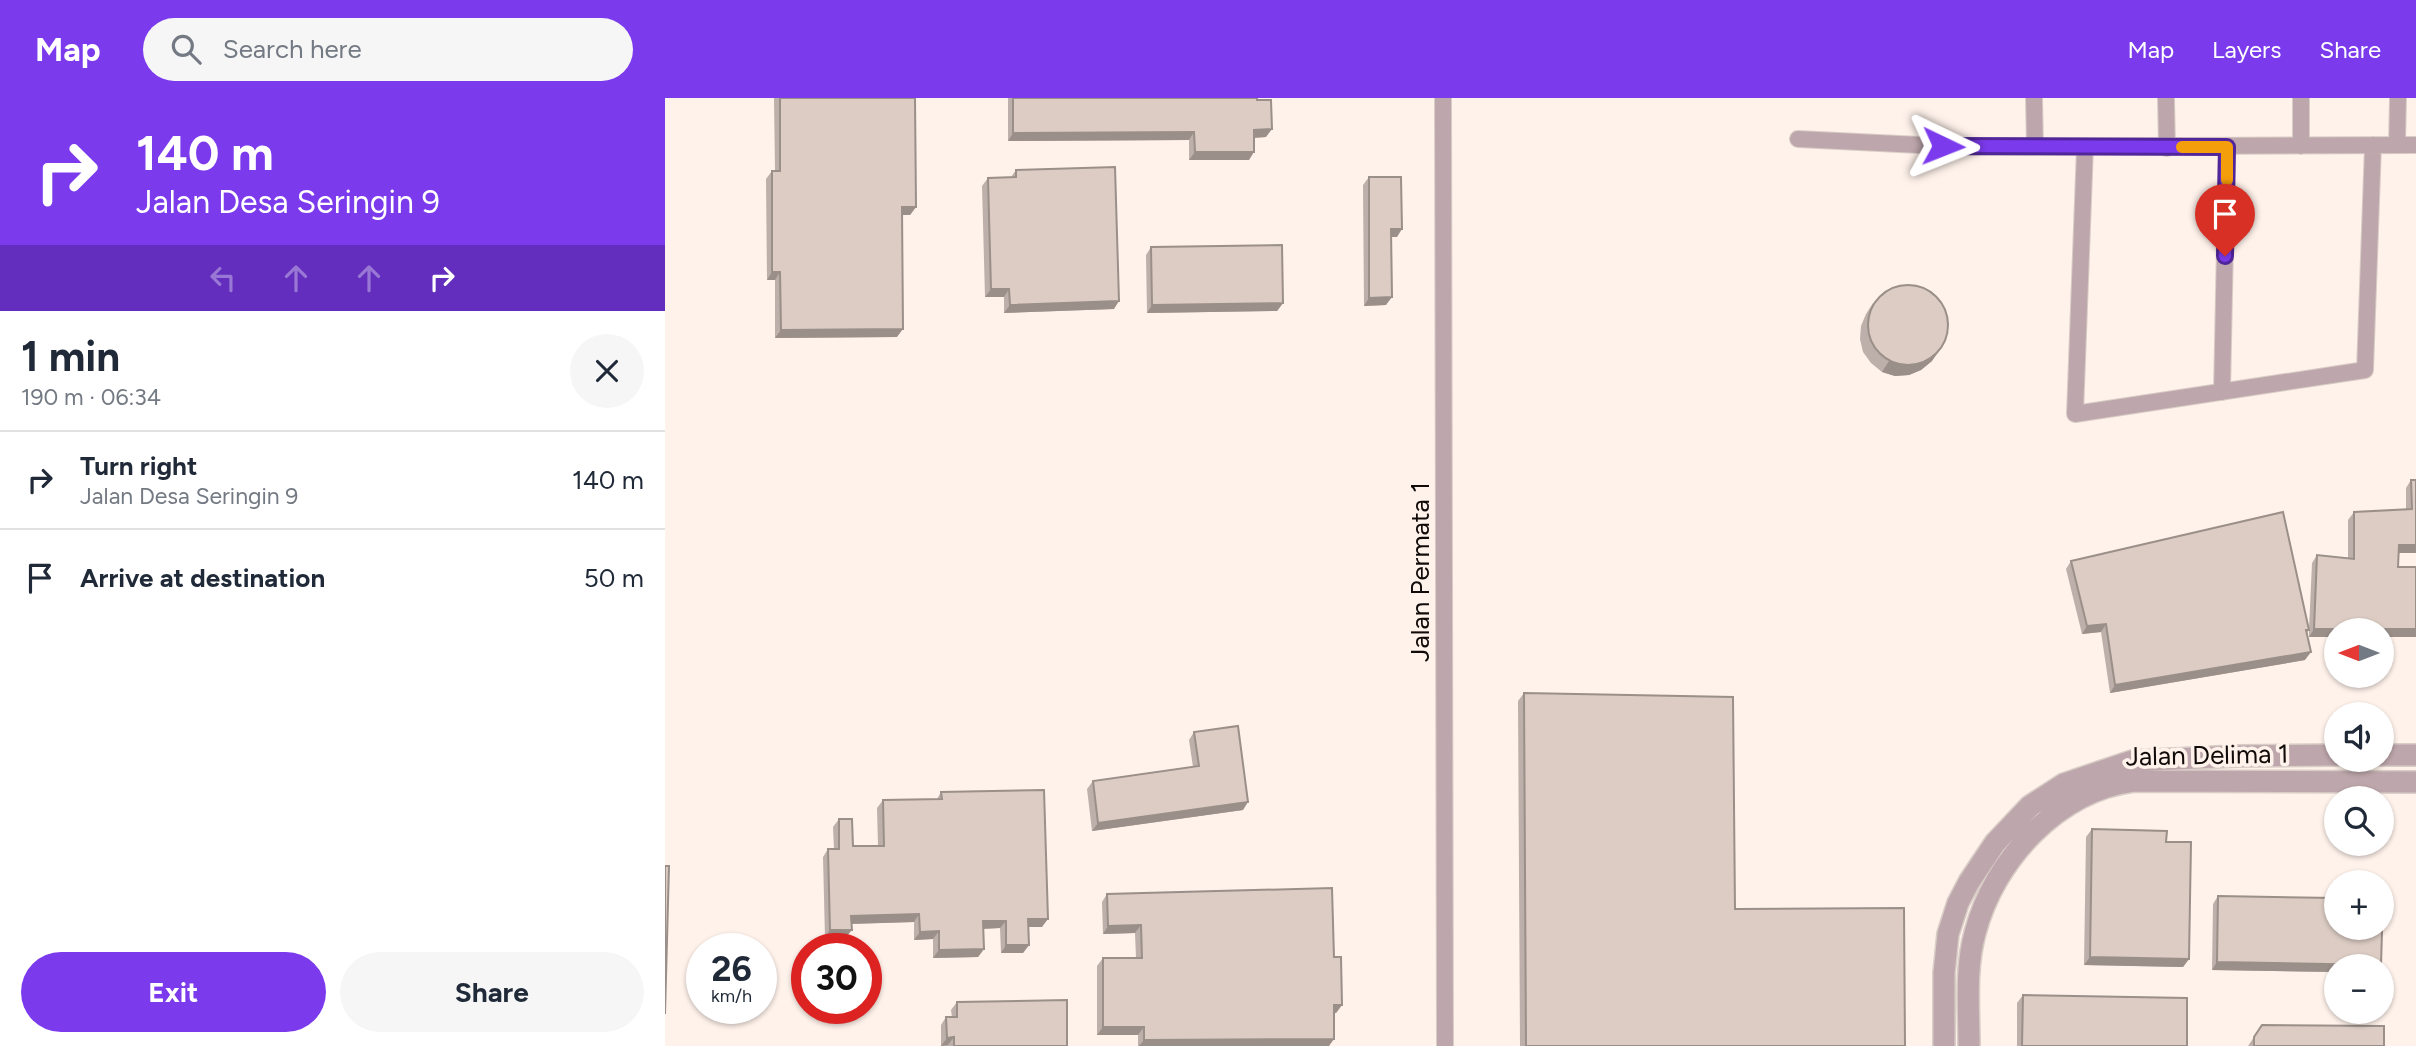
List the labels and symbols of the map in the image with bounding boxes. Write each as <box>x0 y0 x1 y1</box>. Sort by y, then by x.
position arrow <box>1906 109 1980 183</box>
pin <box>2195 184 2255 256</box>
street label: Jalan Permata 1 <box>1404 482 1436 662</box>
north arrow <box>2324 618 2394 688</box>
street label: Jalan Delima 1 <box>2125 738 2289 772</box>
speed limit sign: 30 <box>791 933 882 1024</box>

